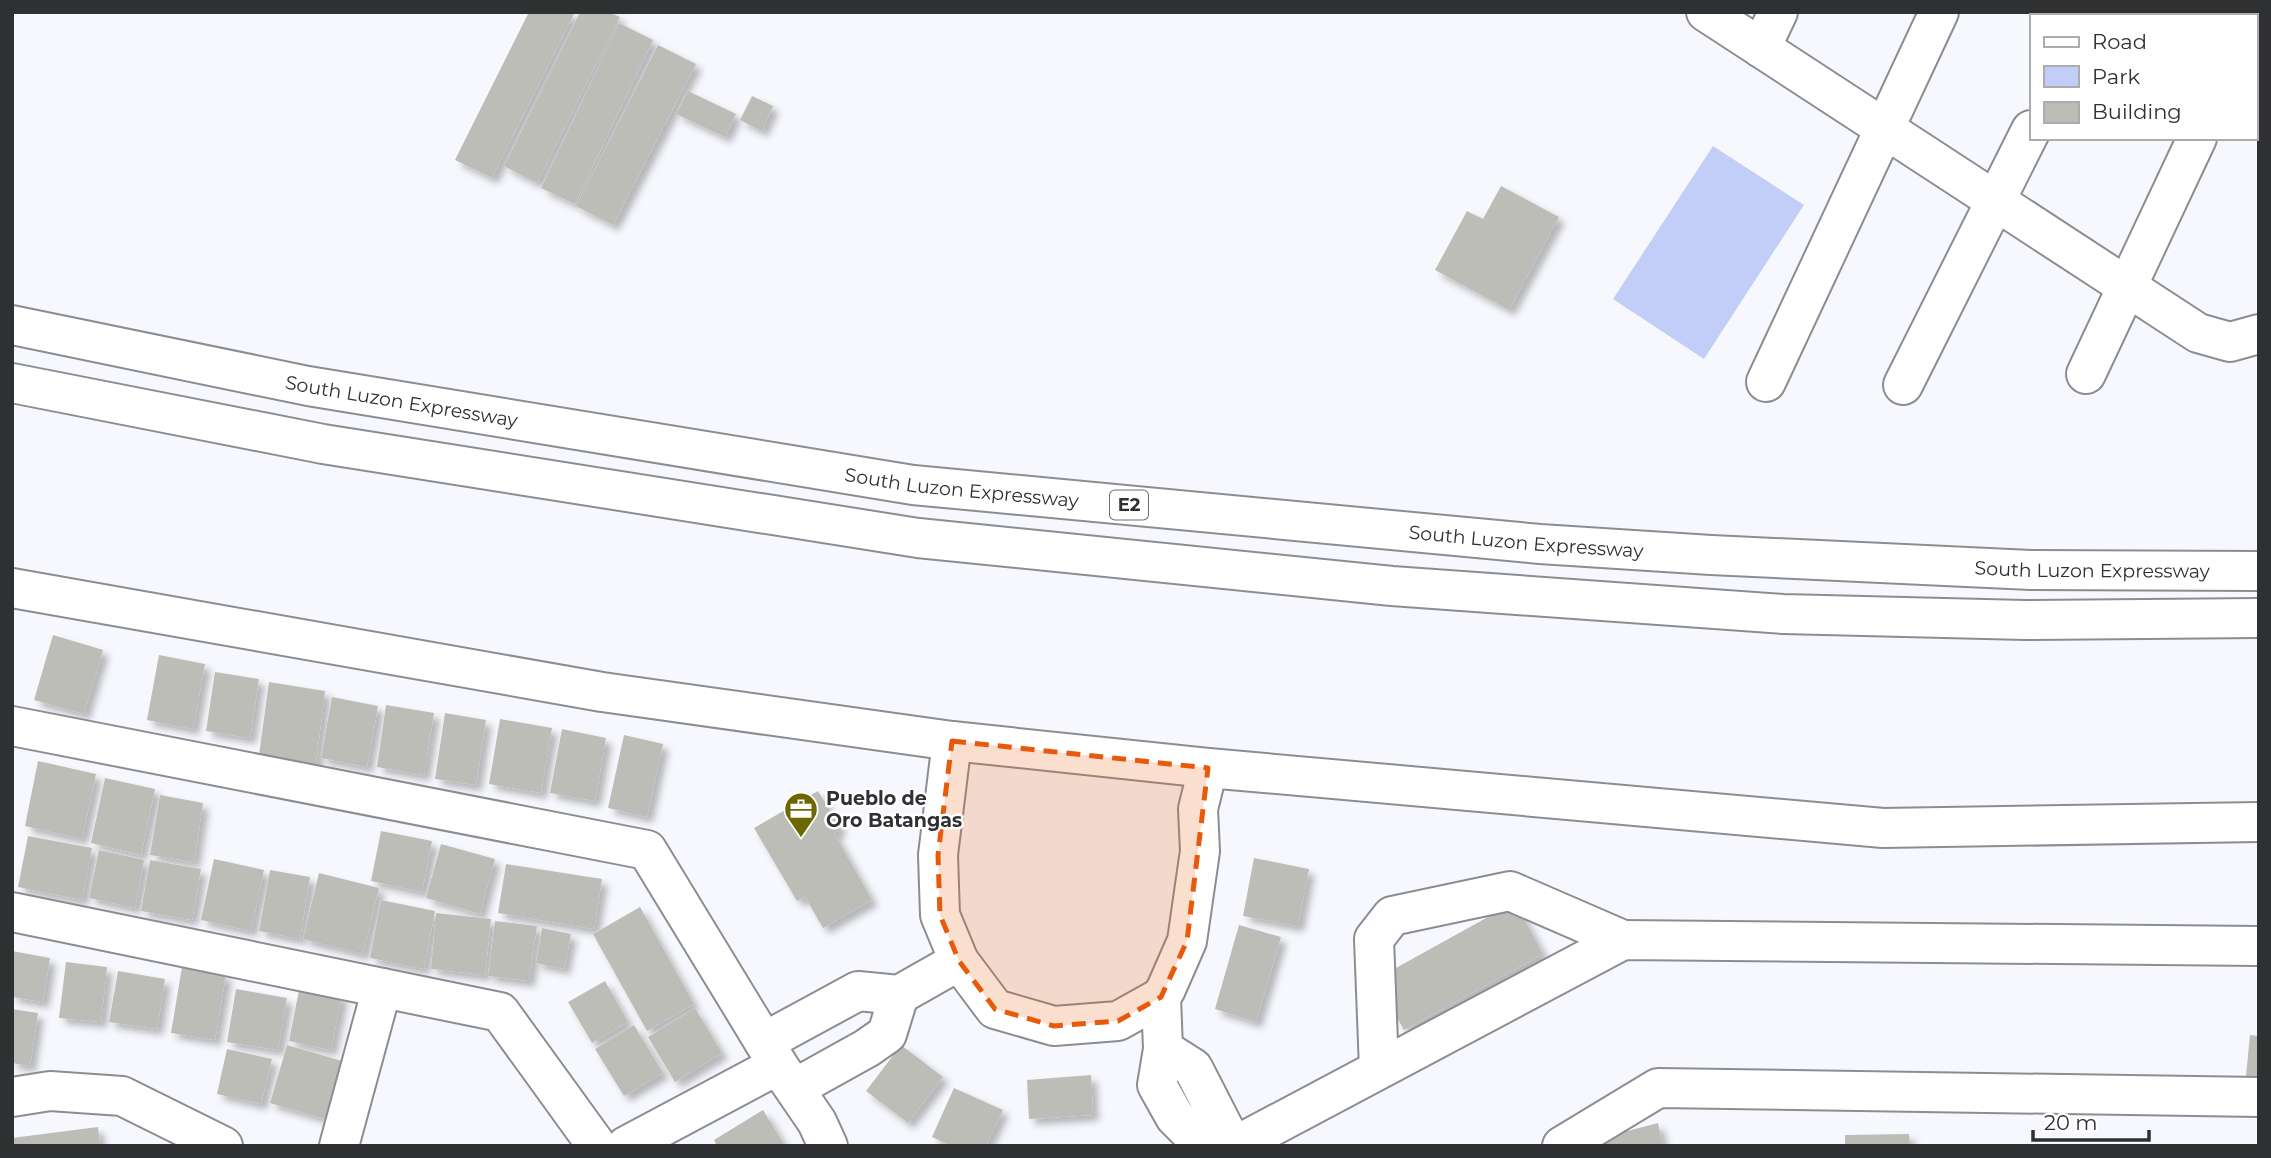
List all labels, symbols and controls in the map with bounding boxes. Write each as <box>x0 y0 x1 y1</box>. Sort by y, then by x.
legend <box>2030 14 2257 140</box>
text: Road <box>2092 29 2147 54</box>
text: Park <box>2092 64 2140 89</box>
text: Building <box>2092 99 2182 124</box>
street label: South Luzon Expressway <box>283 371 520 432</box>
street label: South Luzon Expressway <box>843 463 1080 513</box>
road number: E2 <box>1110 490 1148 520</box>
street label: South Luzon Expressway <box>1408 521 1645 563</box>
street label: South Luzon Expressway <box>1974 556 2211 583</box>
place label: Pueblo de Oro Batangas <box>826 787 962 832</box>
office icon: Pueblo de Oro Batangas <box>782 790 820 839</box>
scale bar <box>2033 1098 2148 1142</box>
text: 20 m <box>2044 1110 2098 1135</box>

